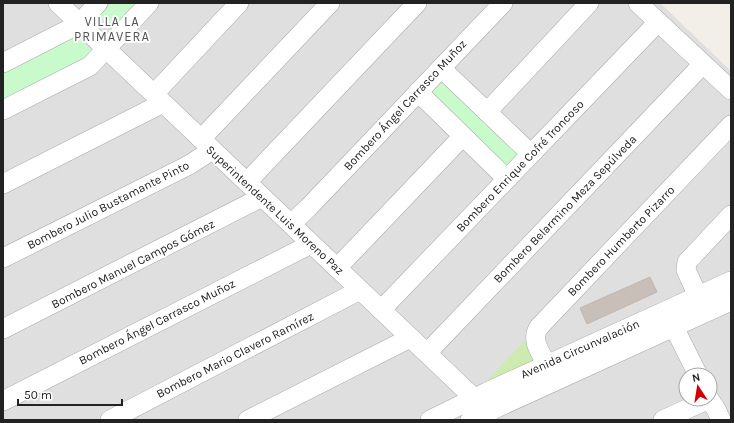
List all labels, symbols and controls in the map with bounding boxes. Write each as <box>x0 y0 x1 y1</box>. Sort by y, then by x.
district label: VILLA LA PRIMAVERA <box>74 14 150 44</box>
street label: Bombero Ángel Carrasco Muñoz <box>340 36 470 173</box>
street label: Bombero Enrique Cofré Troncoso <box>453 97 587 235</box>
street label: Bombero Belarmino Meza Sepúlveda <box>490 132 640 286</box>
street label: Superintendente Luis Moreno Paz <box>203 142 347 278</box>
street label: Bombero Julio Bustamante Pinto <box>25 158 191 252</box>
street label: Bombero Humberto Pizarro <box>565 183 677 299</box>
street label: Bombero Manuel Campos Gómez <box>49 216 217 311</box>
street label: Bombero Ángel Carrasco Muñoz <box>76 275 238 368</box>
street label: Bombero Mario Clavero Ramírez <box>154 309 316 401</box>
street label: Avenida Circunvalación <box>519 317 641 381</box>
north arrow <box>678 367 718 407</box>
text: N <box>691 371 701 385</box>
scale bar <box>18 381 122 407</box>
text: 50 m <box>24 388 52 402</box>

